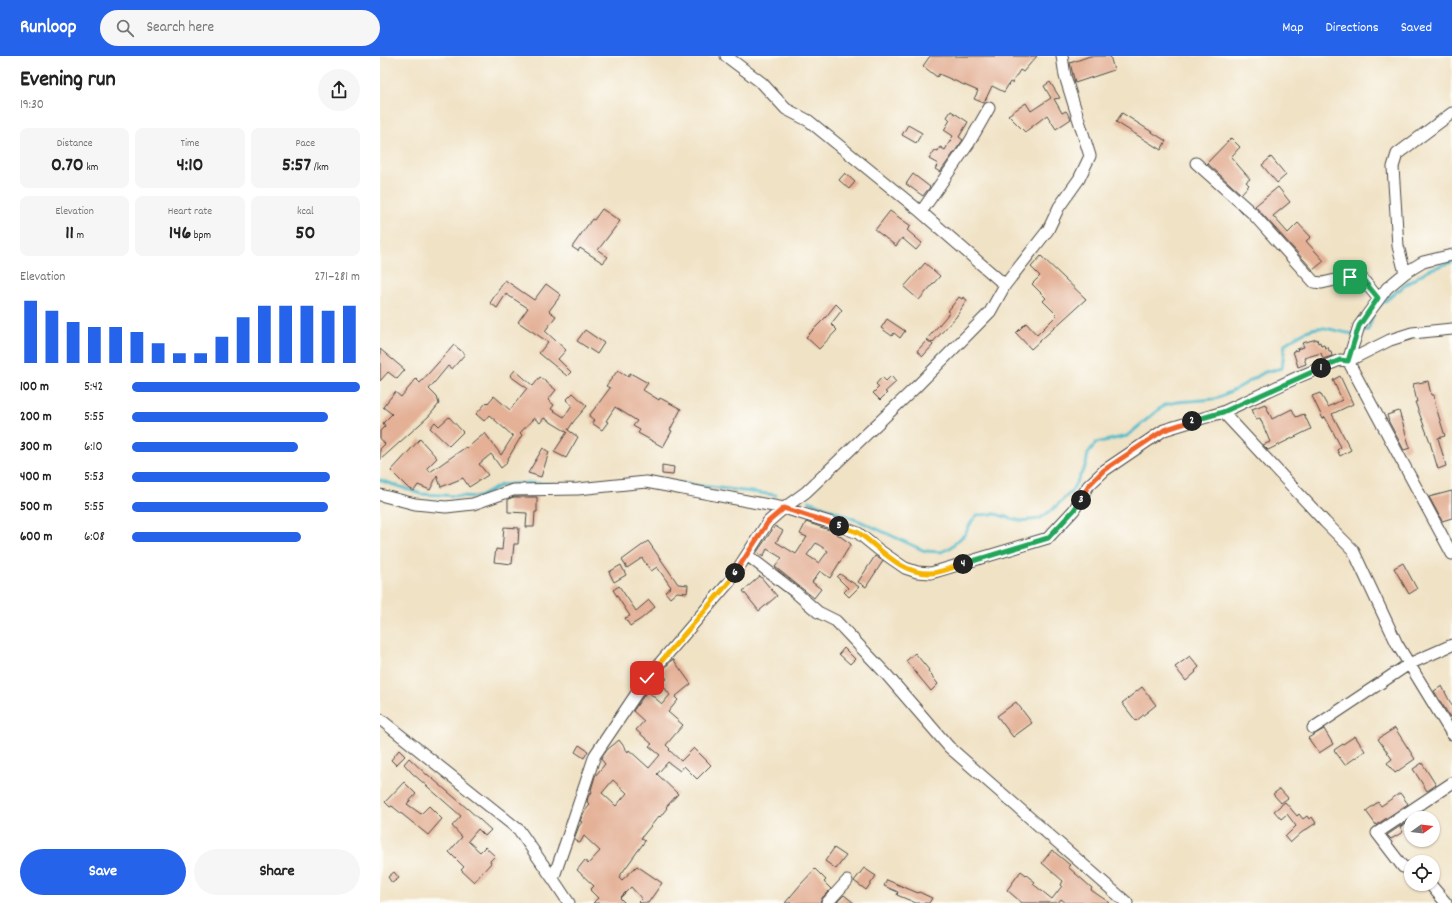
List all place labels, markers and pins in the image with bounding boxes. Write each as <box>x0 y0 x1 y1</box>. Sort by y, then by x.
pin <box>1333 260 1367 294</box>
pin: 1 <box>1311 358 1331 378</box>
pin: 2 <box>1182 411 1202 431</box>
pin: 3 <box>1071 490 1091 510</box>
pin: 5 <box>829 516 849 536</box>
pin: 4 <box>953 554 973 574</box>
pin: 6 <box>725 563 745 583</box>
pin <box>630 661 664 695</box>

